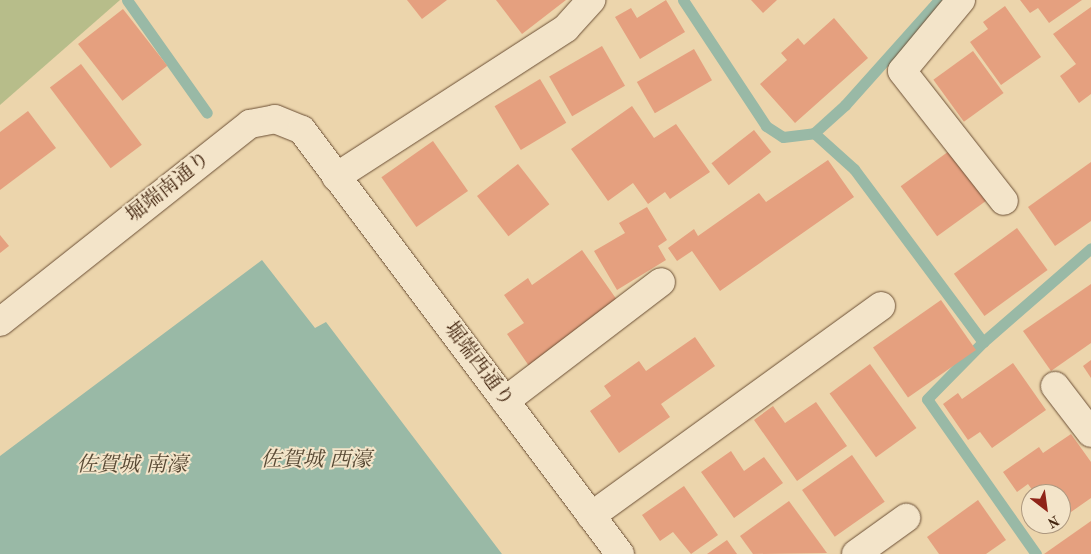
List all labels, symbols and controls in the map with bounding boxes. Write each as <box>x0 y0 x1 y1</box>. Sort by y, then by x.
street label: 堀端南通り <box>122 148 216 228</box>
street label: 堀端西通り <box>438 318 518 412</box>
water label: 佐賀城 西濠 <box>261 448 371 474</box>
water label: 佐賀城 南濠 <box>77 453 187 479</box>
north arrow <box>1021 484 1071 534</box>
text: N <box>1045 512 1061 530</box>

